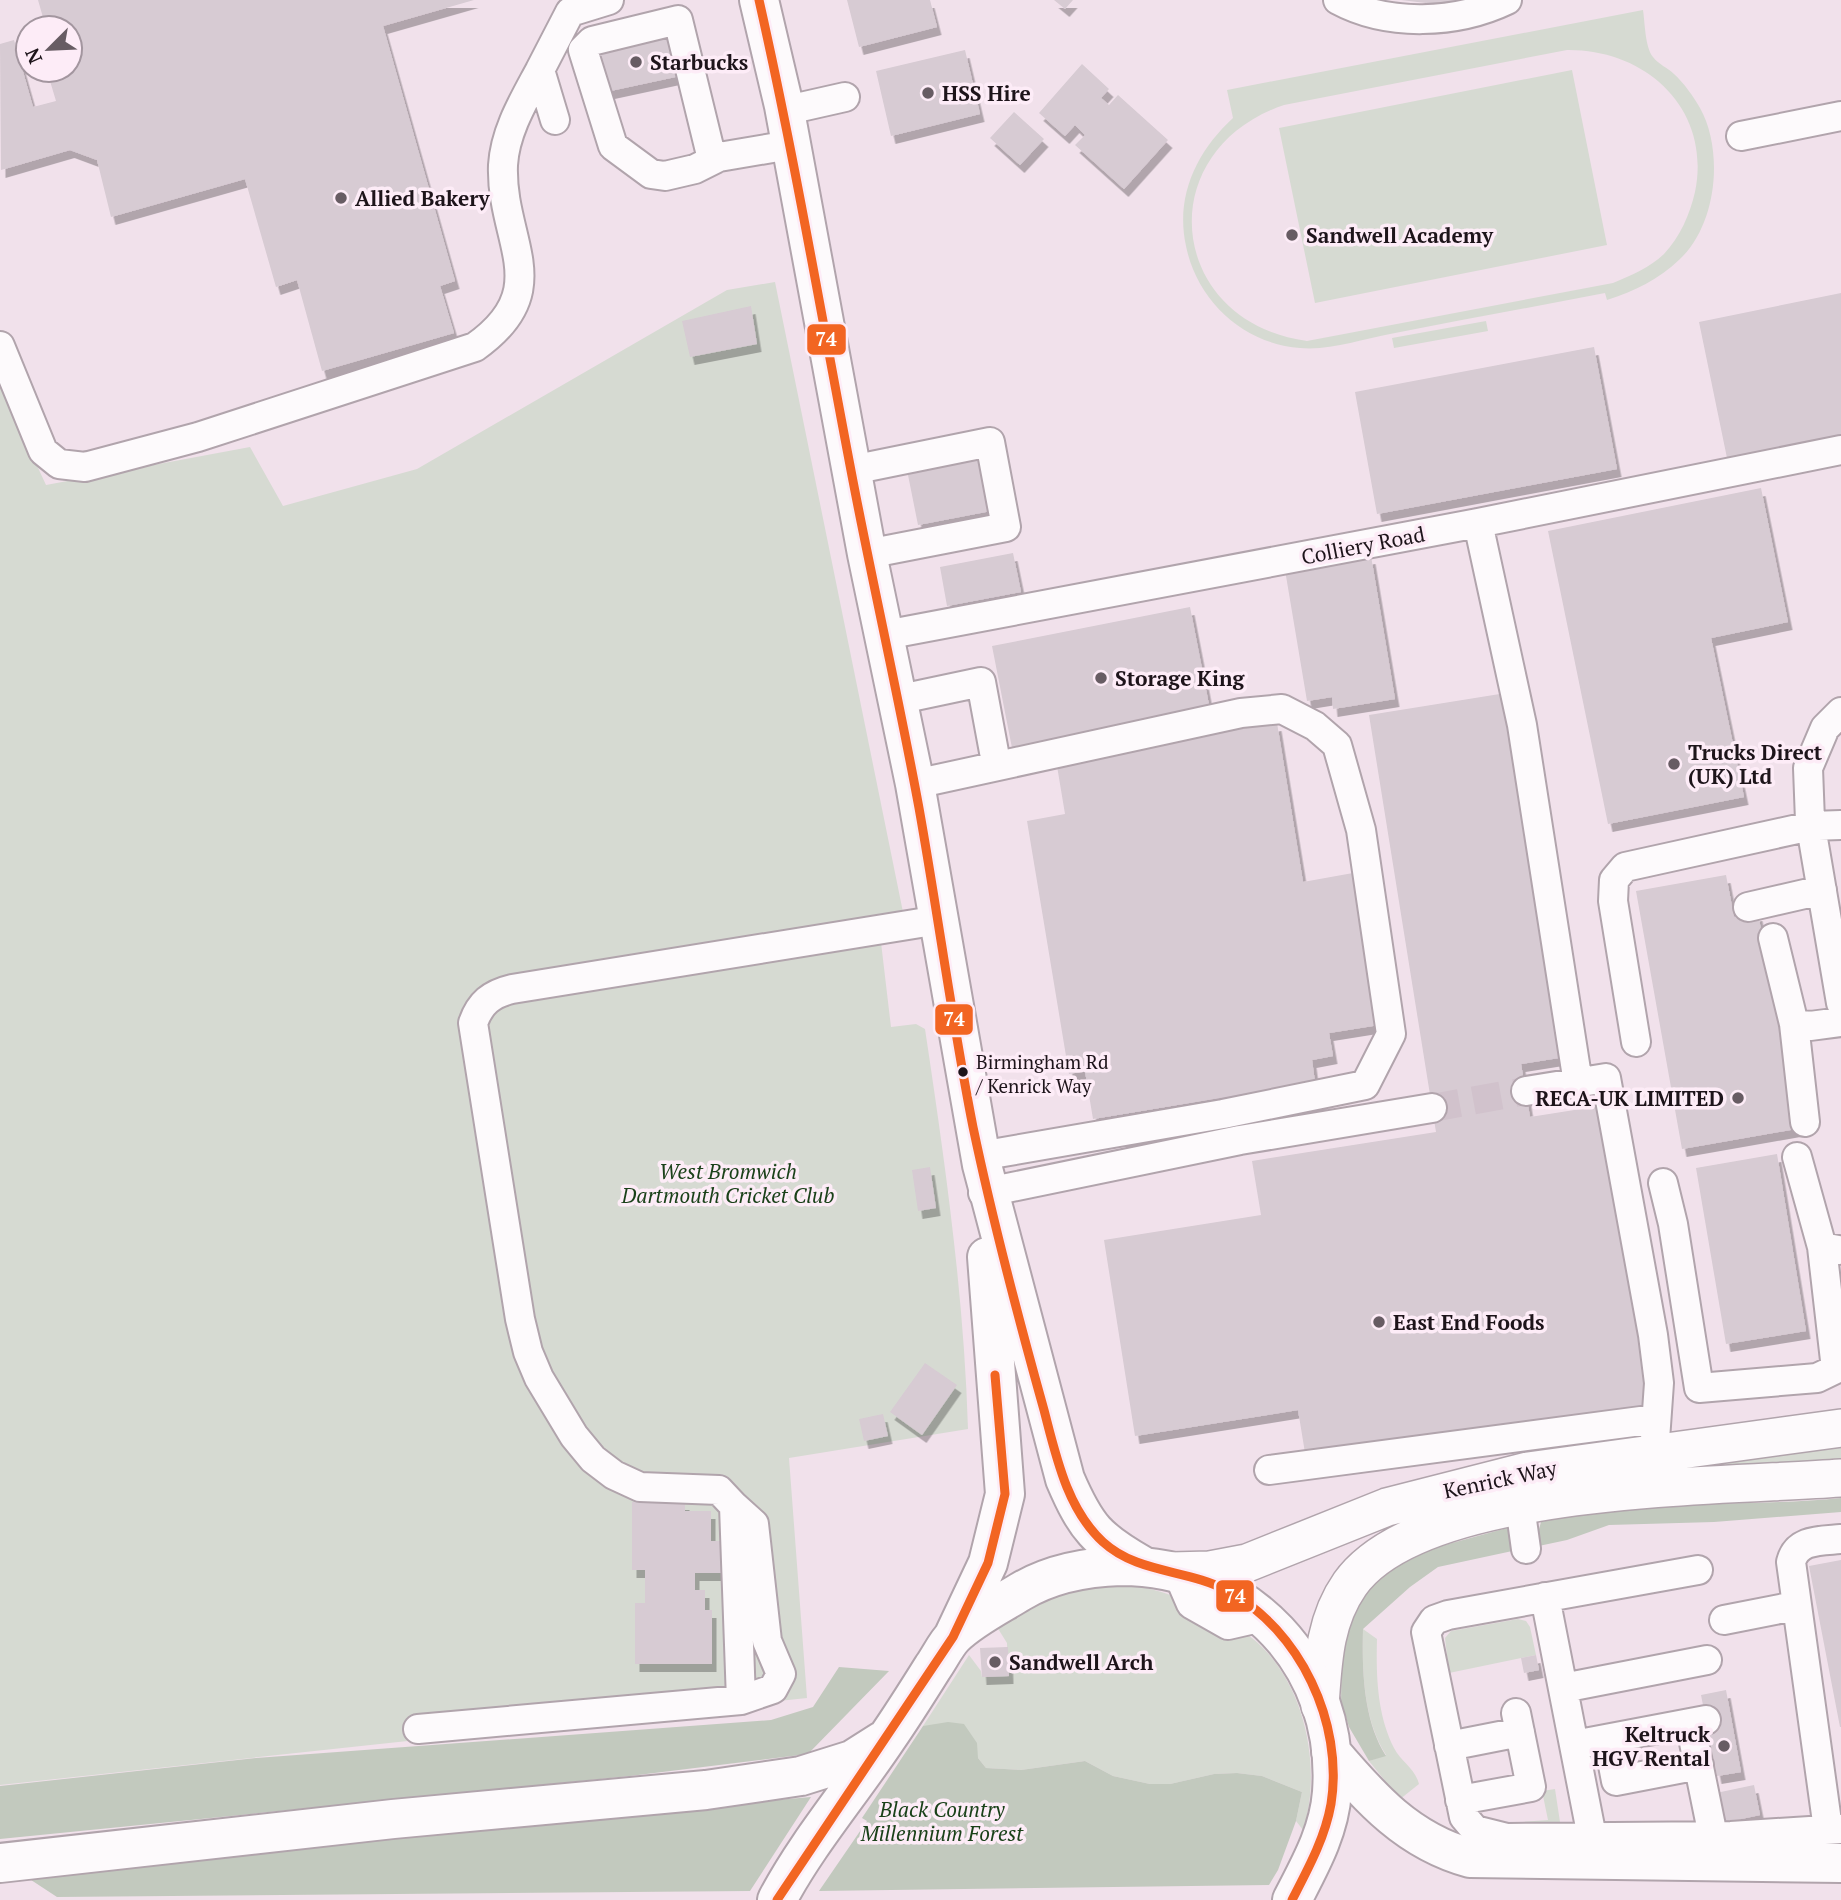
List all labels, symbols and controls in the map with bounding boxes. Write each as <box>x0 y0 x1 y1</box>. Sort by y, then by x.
north arrow <box>14 14 84 84</box>
text: N <box>18 44 47 68</box>
place label: Starbucks <box>650 48 748 76</box>
marker: Starbucks <box>628 54 644 70</box>
place label: HSS Hire <box>942 79 1031 107</box>
marker: HSS Hire <box>920 85 936 101</box>
place label: Allied Bakery <box>355 184 491 212</box>
marker: Allied Bakery <box>333 190 349 206</box>
place label: Sandwell Academy <box>1306 221 1494 249</box>
marker: Sandwell Academy <box>1284 227 1300 243</box>
line badge: 74 <box>806 323 847 356</box>
text: 74 <box>815 326 837 351</box>
street label: Colliery Road <box>1299 519 1427 571</box>
place label: Storage King <box>1115 664 1246 692</box>
marker: Storage King <box>1093 670 1109 686</box>
place label: Trucks Direct (UK) Ltd <box>1688 738 1823 790</box>
marker: Trucks Direct (UK) Ltd <box>1666 756 1682 772</box>
line badge: 74 <box>934 1003 974 1036</box>
text: 74 <box>943 1006 965 1031</box>
place label: Birmingham Rd / Kenrick Way <box>975 1049 1109 1098</box>
marker: Birmingham Rd / Kenrick Way <box>956 1065 970 1079</box>
place label: RECA-UK LIMITED <box>1535 1084 1724 1112</box>
marker: RECA-UK LIMITED <box>1730 1090 1746 1106</box>
park label: West Bromwich Dartmouth Cricket Club <box>621 1157 834 1209</box>
place label: East End Foods <box>1393 1308 1544 1336</box>
marker: East End Foods <box>1371 1314 1387 1330</box>
street label: Kenrick Way <box>1441 1453 1560 1505</box>
line badge: 74 <box>1215 1579 1255 1613</box>
text: 74 <box>1224 1583 1246 1608</box>
place label: Sandwell Arch <box>1009 1648 1154 1676</box>
marker: Sandwell Arch <box>987 1654 1003 1670</box>
place label: Keltruck HGV Rental <box>1592 1720 1711 1772</box>
marker: Keltruck HGV Rental <box>1716 1738 1732 1754</box>
park label: Black Country Millennium Forest <box>860 1795 1024 1847</box>

